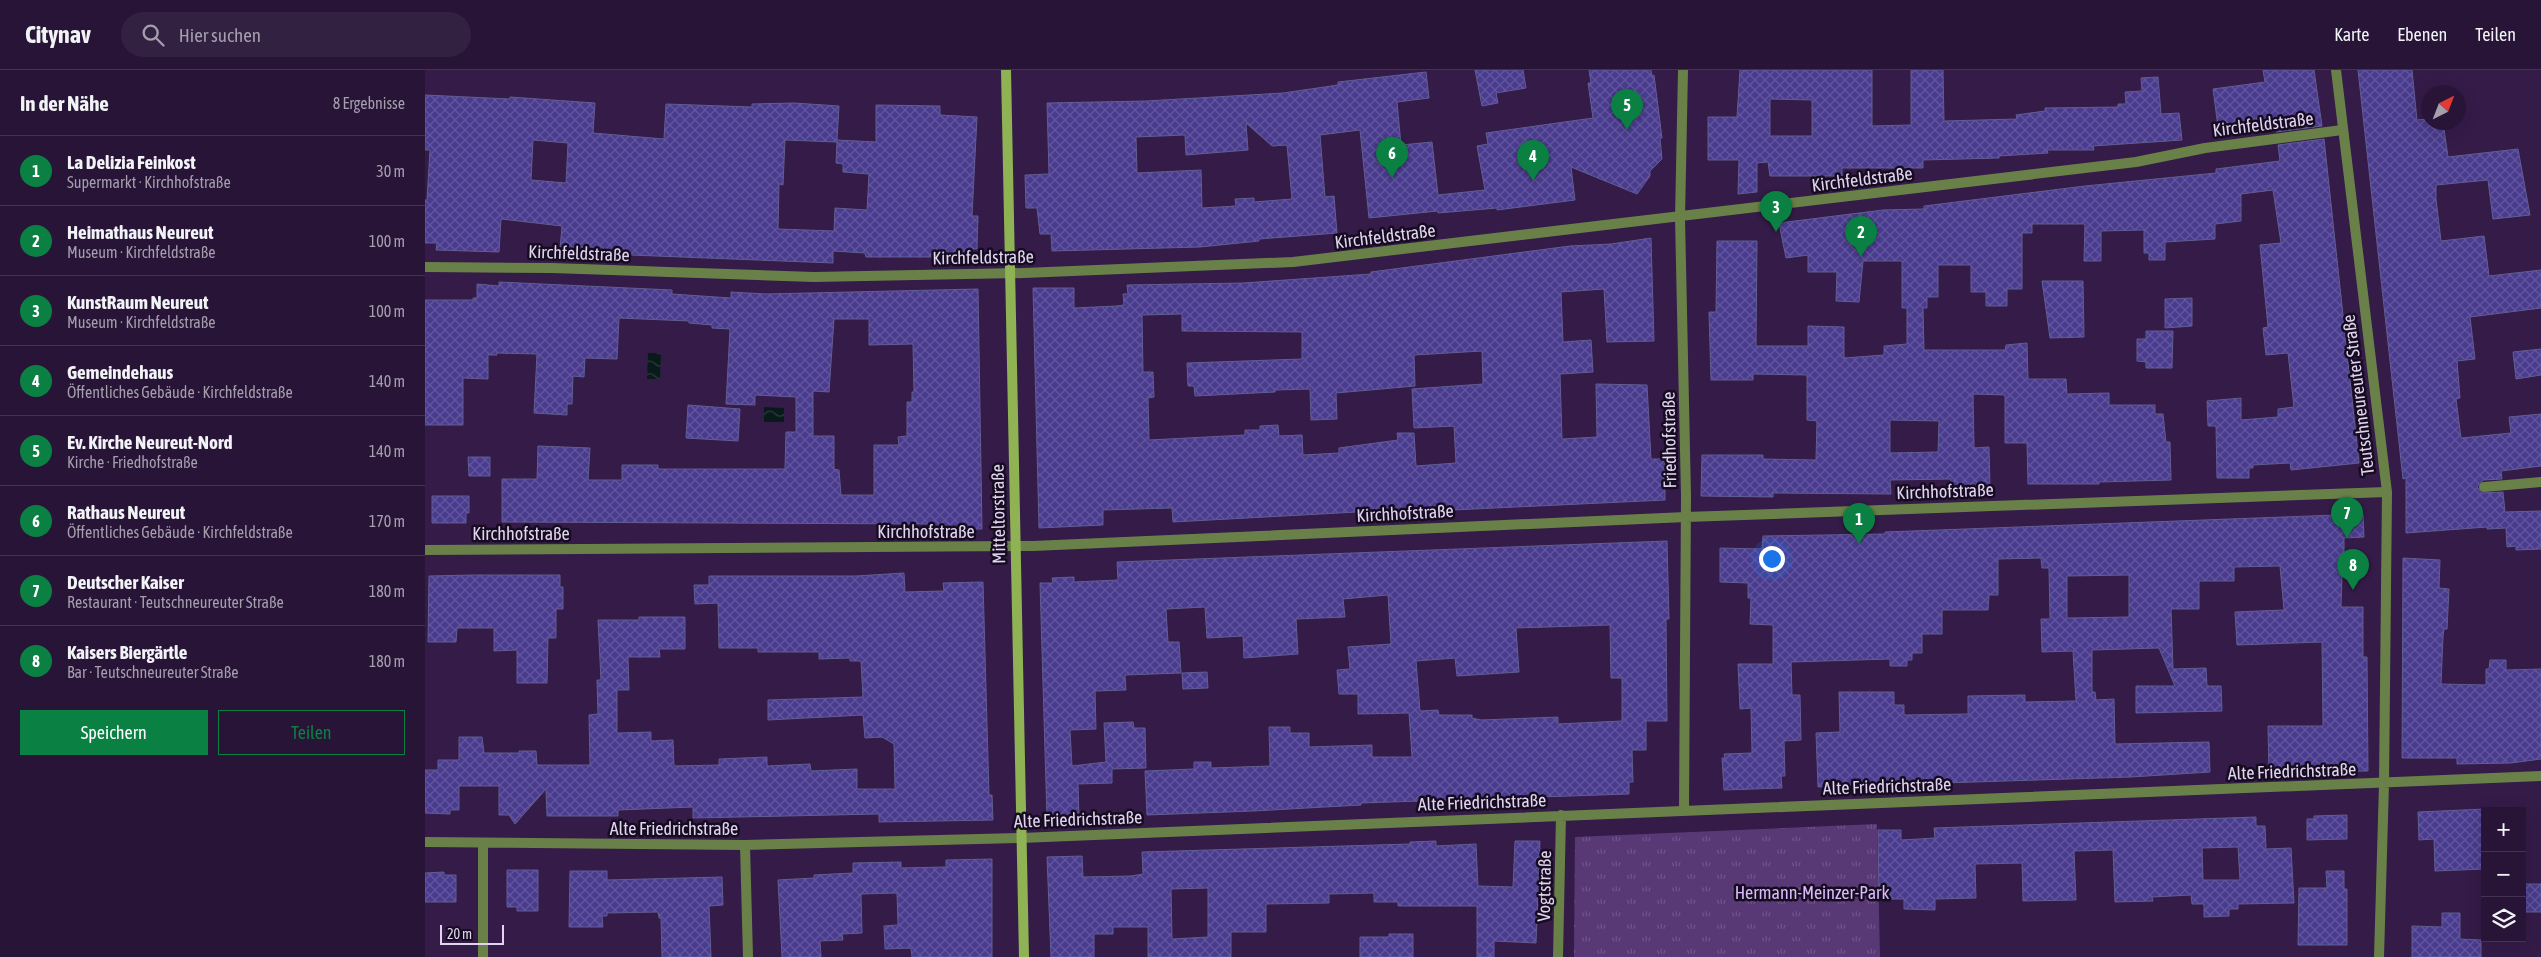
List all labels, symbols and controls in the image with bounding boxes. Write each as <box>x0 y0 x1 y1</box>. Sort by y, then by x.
search box <box>121 12 471 57</box>
text: Citynav <box>25 21 91 48</box>
icon: search <box>139 21 167 49</box>
text: Hier suchen <box>179 24 261 46</box>
text: Karte <box>2334 24 2369 45</box>
text: Ebenen <box>2397 24 2447 45</box>
text: Teilen <box>2475 24 2516 45</box>
north arrow <box>2421 85 2466 130</box>
pin: 5 <box>1611 89 1643 130</box>
text: In der Nähe <box>20 91 109 115</box>
text: 8 Ergebnisse <box>333 94 405 112</box>
street label: Kirchfeldstraße <box>2211 107 2315 141</box>
pin: 6 <box>1376 137 1408 178</box>
pin: 4 <box>1517 140 1549 181</box>
text: La Delizia Feinkost <box>67 151 196 173</box>
text: 1 <box>32 162 40 180</box>
text: 30 m <box>376 162 405 180</box>
street label: Kirchfeldstraße <box>1810 162 1914 196</box>
text: Supermarkt · Kirchhofstraße <box>67 173 231 191</box>
pin: 3 <box>1760 191 1792 232</box>
pin: 2 <box>1845 216 1877 257</box>
street label: Kirchfeldstraße <box>1333 219 1437 253</box>
text: Heimathaus Neureut <box>67 221 213 243</box>
text: 2 <box>32 232 40 250</box>
text: 100 m <box>369 232 405 250</box>
street label: Kirchfeldstraße <box>528 241 630 265</box>
text: Museum · Kirchfeldstraße <box>67 243 216 261</box>
street label: Kirchfeldstraße <box>932 246 1034 268</box>
text: KunstRaum Neureut <box>67 291 208 313</box>
text: 3 <box>32 302 40 320</box>
text: 100 m <box>369 302 405 320</box>
text: Museum · Kirchfeldstraße <box>67 313 216 331</box>
street label: Teutschneureuter Straße <box>2338 313 2378 477</box>
text: Gemeindehaus <box>67 361 173 383</box>
text: 4 <box>32 372 40 390</box>
text: 140 m <box>369 372 405 390</box>
text: Öffentliches Gebäude · Kirchfeldstraße <box>67 383 293 401</box>
street label: Friedhofstraße <box>1658 392 1680 488</box>
text: Ev. Kirche Neureut-Nord <box>67 431 233 453</box>
text: 5 <box>32 442 40 460</box>
text: 140 m <box>369 442 405 460</box>
text: Kirche · Friedhofstraße <box>67 453 198 471</box>
street label: Mitteltorstraße <box>987 464 1009 564</box>
street label: Kirchhofstraße <box>1896 479 1994 503</box>
pin: 7 <box>2331 497 2363 538</box>
street label: Kirchhofstraße <box>1356 500 1454 526</box>
text: Rathaus Neureut <box>67 501 185 523</box>
pin: 1 <box>1843 503 1875 544</box>
text: 6 <box>32 512 40 530</box>
text: 170 m <box>369 512 405 530</box>
street label: Kirchhofstraße <box>877 521 975 542</box>
text: Öffentliches Gebäude · Kirchfeldstraße <box>67 523 293 541</box>
street label: Kirchhofstraße <box>472 523 570 544</box>
your location <box>1759 546 1785 572</box>
pin: 8 <box>2337 549 2369 590</box>
text: Deutscher Kaiser <box>67 571 184 593</box>
text: 7 <box>32 582 40 600</box>
text: 180 m <box>369 582 405 600</box>
text: Restaurant · Teutschneureuter Straße <box>67 593 284 611</box>
text: Kaisers Biergärtle <box>67 641 187 663</box>
text: 8 <box>32 652 40 670</box>
text: 180 m <box>369 652 405 670</box>
text: Bar · Teutschneureuter Straße <box>67 663 239 681</box>
button: Speichern <box>20 710 208 755</box>
button: Teilen <box>218 710 405 755</box>
street label: Alte Friedrichstraße <box>2227 758 2357 784</box>
street label: Alte Friedrichstraße <box>1822 773 1952 799</box>
street label: Alte Friedrichstraße <box>1417 789 1547 815</box>
street label: Alte Friedrichstraße <box>1013 806 1143 832</box>
map controls <box>2481 807 2526 942</box>
button: + <box>2481 807 2526 852</box>
street label: Alte Friedrichstraße <box>610 818 738 839</box>
street label: Vogtstraße <box>1533 850 1555 922</box>
button: − <box>2481 852 2526 897</box>
park label: Hermann-Meinzer-Park <box>1735 882 1889 903</box>
button: layers <box>2481 897 2526 942</box>
scale bar <box>440 922 504 945</box>
text: 20 m <box>447 926 472 942</box>

